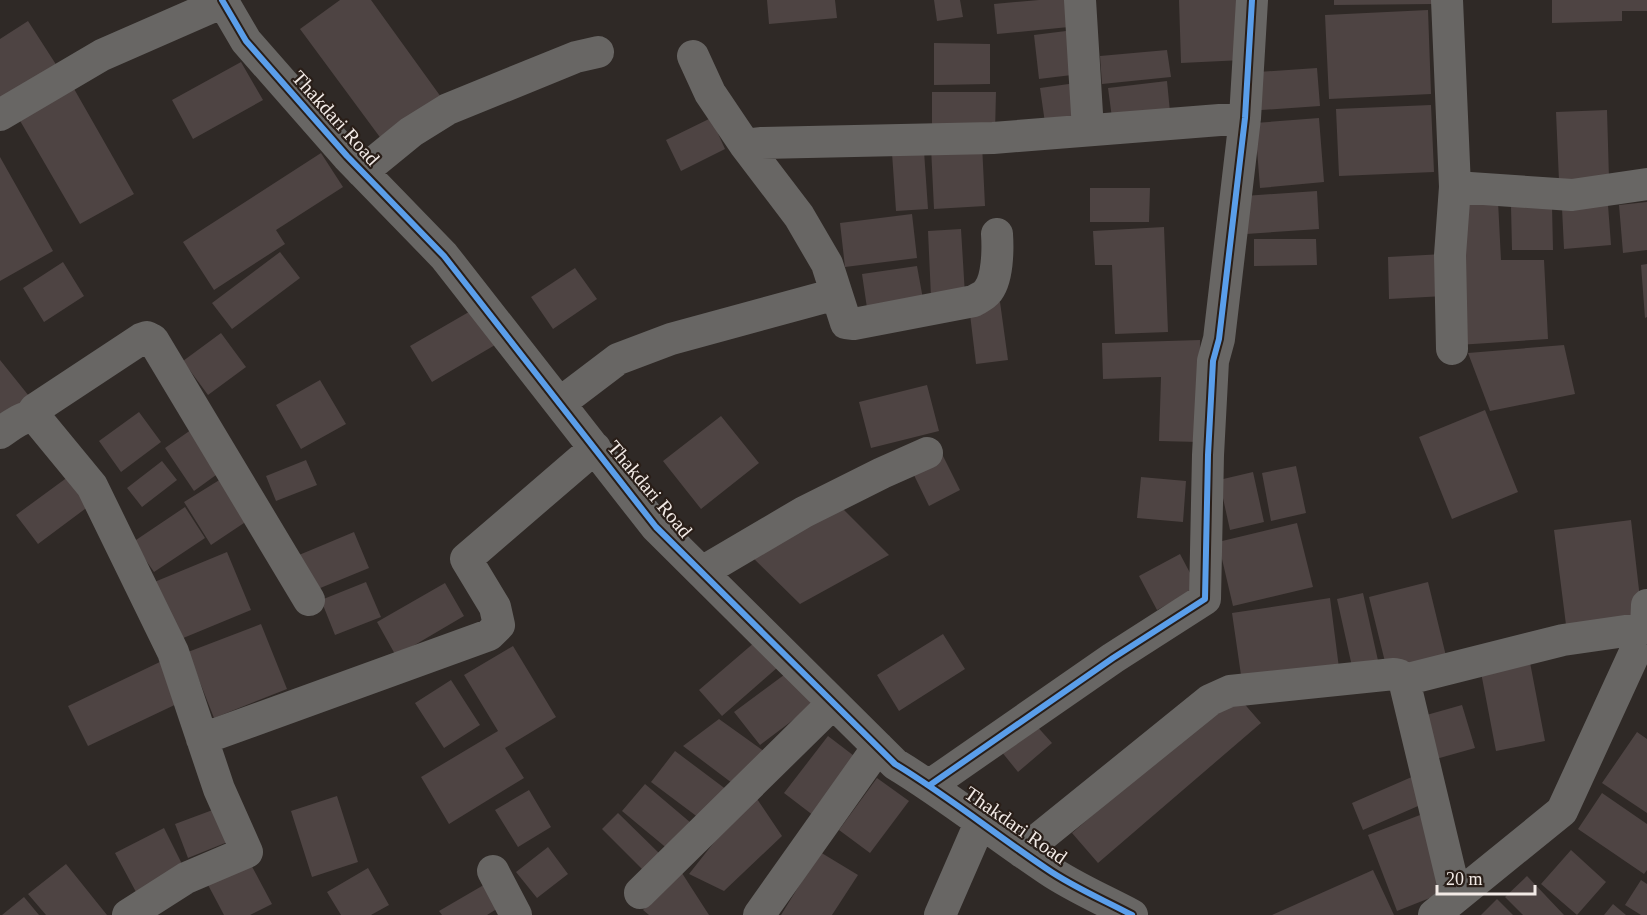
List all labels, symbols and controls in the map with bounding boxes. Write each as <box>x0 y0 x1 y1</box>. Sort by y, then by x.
street label: Thakdari Road <box>288 66 384 170</box>
street label: Thakdari Road <box>603 436 697 542</box>
street label: Thakdari Road <box>961 782 1071 868</box>
scale bar <box>1437 858 1534 896</box>
text: 20 m <box>1446 869 1483 889</box>

